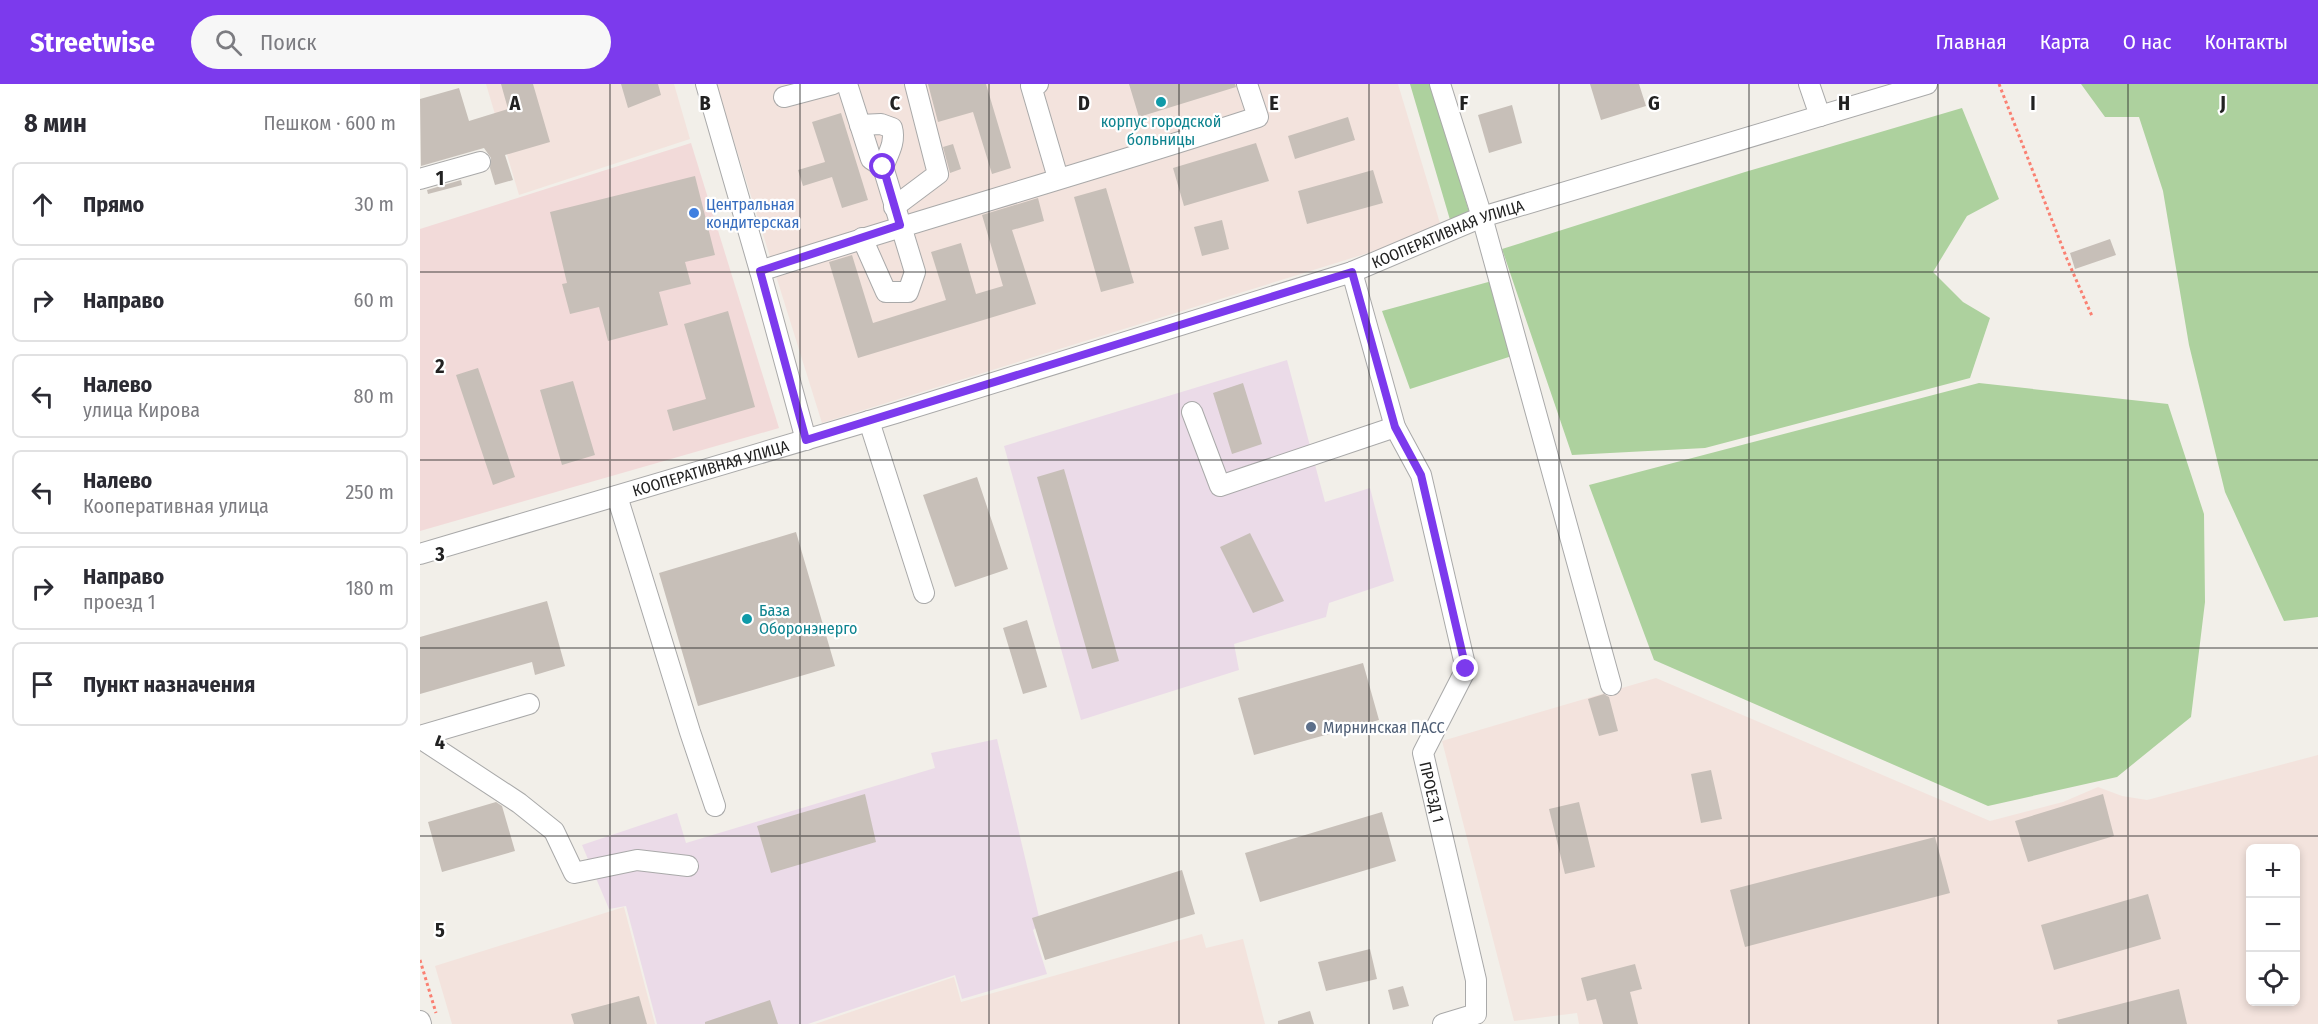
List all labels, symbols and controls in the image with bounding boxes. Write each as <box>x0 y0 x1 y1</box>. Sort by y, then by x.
search box <box>191 15 611 69</box>
text: Streetwise <box>30 26 155 59</box>
icon: search <box>212 26 245 59</box>
text: Поиск <box>260 29 316 56</box>
text: Главная <box>1936 29 2007 55</box>
text: Карта <box>2040 29 2090 55</box>
text: О нас <box>2123 29 2171 55</box>
text: Контакты <box>2204 29 2288 55</box>
text: A <box>509 91 522 115</box>
text: B <box>699 91 711 115</box>
text: C <box>890 91 901 115</box>
text: D <box>1078 91 1090 115</box>
text: E <box>1269 91 1279 115</box>
text: F <box>1460 91 1469 115</box>
text: G <box>1648 91 1660 115</box>
text: H <box>1838 91 1850 115</box>
text: I <box>2030 91 2036 115</box>
text: J <box>2219 91 2226 115</box>
marker: корпус городской больницы <box>1154 95 1168 109</box>
text: 8 мин <box>24 108 87 139</box>
text: Пешком · 600 m <box>263 111 396 135</box>
place label: корпус городской больницы <box>1101 112 1221 149</box>
route start <box>869 153 895 179</box>
text: 1 <box>436 166 444 190</box>
icon: ahead <box>26 188 59 221</box>
text: Прямо <box>83 191 144 218</box>
text: 30 m <box>354 192 394 216</box>
place label: Центральная кондитерская <box>706 195 799 232</box>
street label: КООПЕРАТИВНАЯ УЛИЦА <box>1369 195 1527 272</box>
marker: Центральная кондитерская <box>687 206 701 220</box>
icon: right <box>26 284 59 317</box>
text: Направо <box>83 287 164 314</box>
text: 60 m <box>354 288 394 312</box>
text: 2 <box>434 354 445 378</box>
text: Налево <box>83 371 152 398</box>
icon: left <box>26 380 59 413</box>
text: 80 m <box>354 384 394 408</box>
text: улица Кирова <box>83 398 200 422</box>
street label: КООПЕРАТИВНАЯ УЛИЦА <box>630 436 791 500</box>
text: Налево <box>83 467 152 494</box>
icon: left <box>26 476 59 509</box>
text: 250 m <box>346 480 394 504</box>
text: Кооперативная улица <box>83 494 269 518</box>
text: 3 <box>434 542 445 566</box>
text: Направо <box>83 563 164 590</box>
icon: right <box>26 572 59 605</box>
text: 180 m <box>346 576 394 600</box>
text: проезд 1 <box>83 590 155 614</box>
place label: База Оборонэнерго <box>759 601 857 638</box>
marker: База Оборонэнерго <box>740 612 754 626</box>
route end <box>1452 655 1478 681</box>
icon: arrive <box>26 668 59 701</box>
text: Пункт назначения <box>83 671 255 698</box>
place label: Мирнинская ПАСС <box>1323 718 1445 737</box>
marker: Мирнинская ПАСС <box>1304 720 1318 734</box>
text: 4 <box>435 730 445 754</box>
street label: ПРОЕЗД 1 <box>1416 760 1448 824</box>
map controls <box>2246 844 2300 1006</box>
button: + <box>2246 844 2300 898</box>
button: − <box>2246 898 2300 952</box>
text: 5 <box>435 918 445 942</box>
button: locate <box>2246 952 2300 1006</box>

